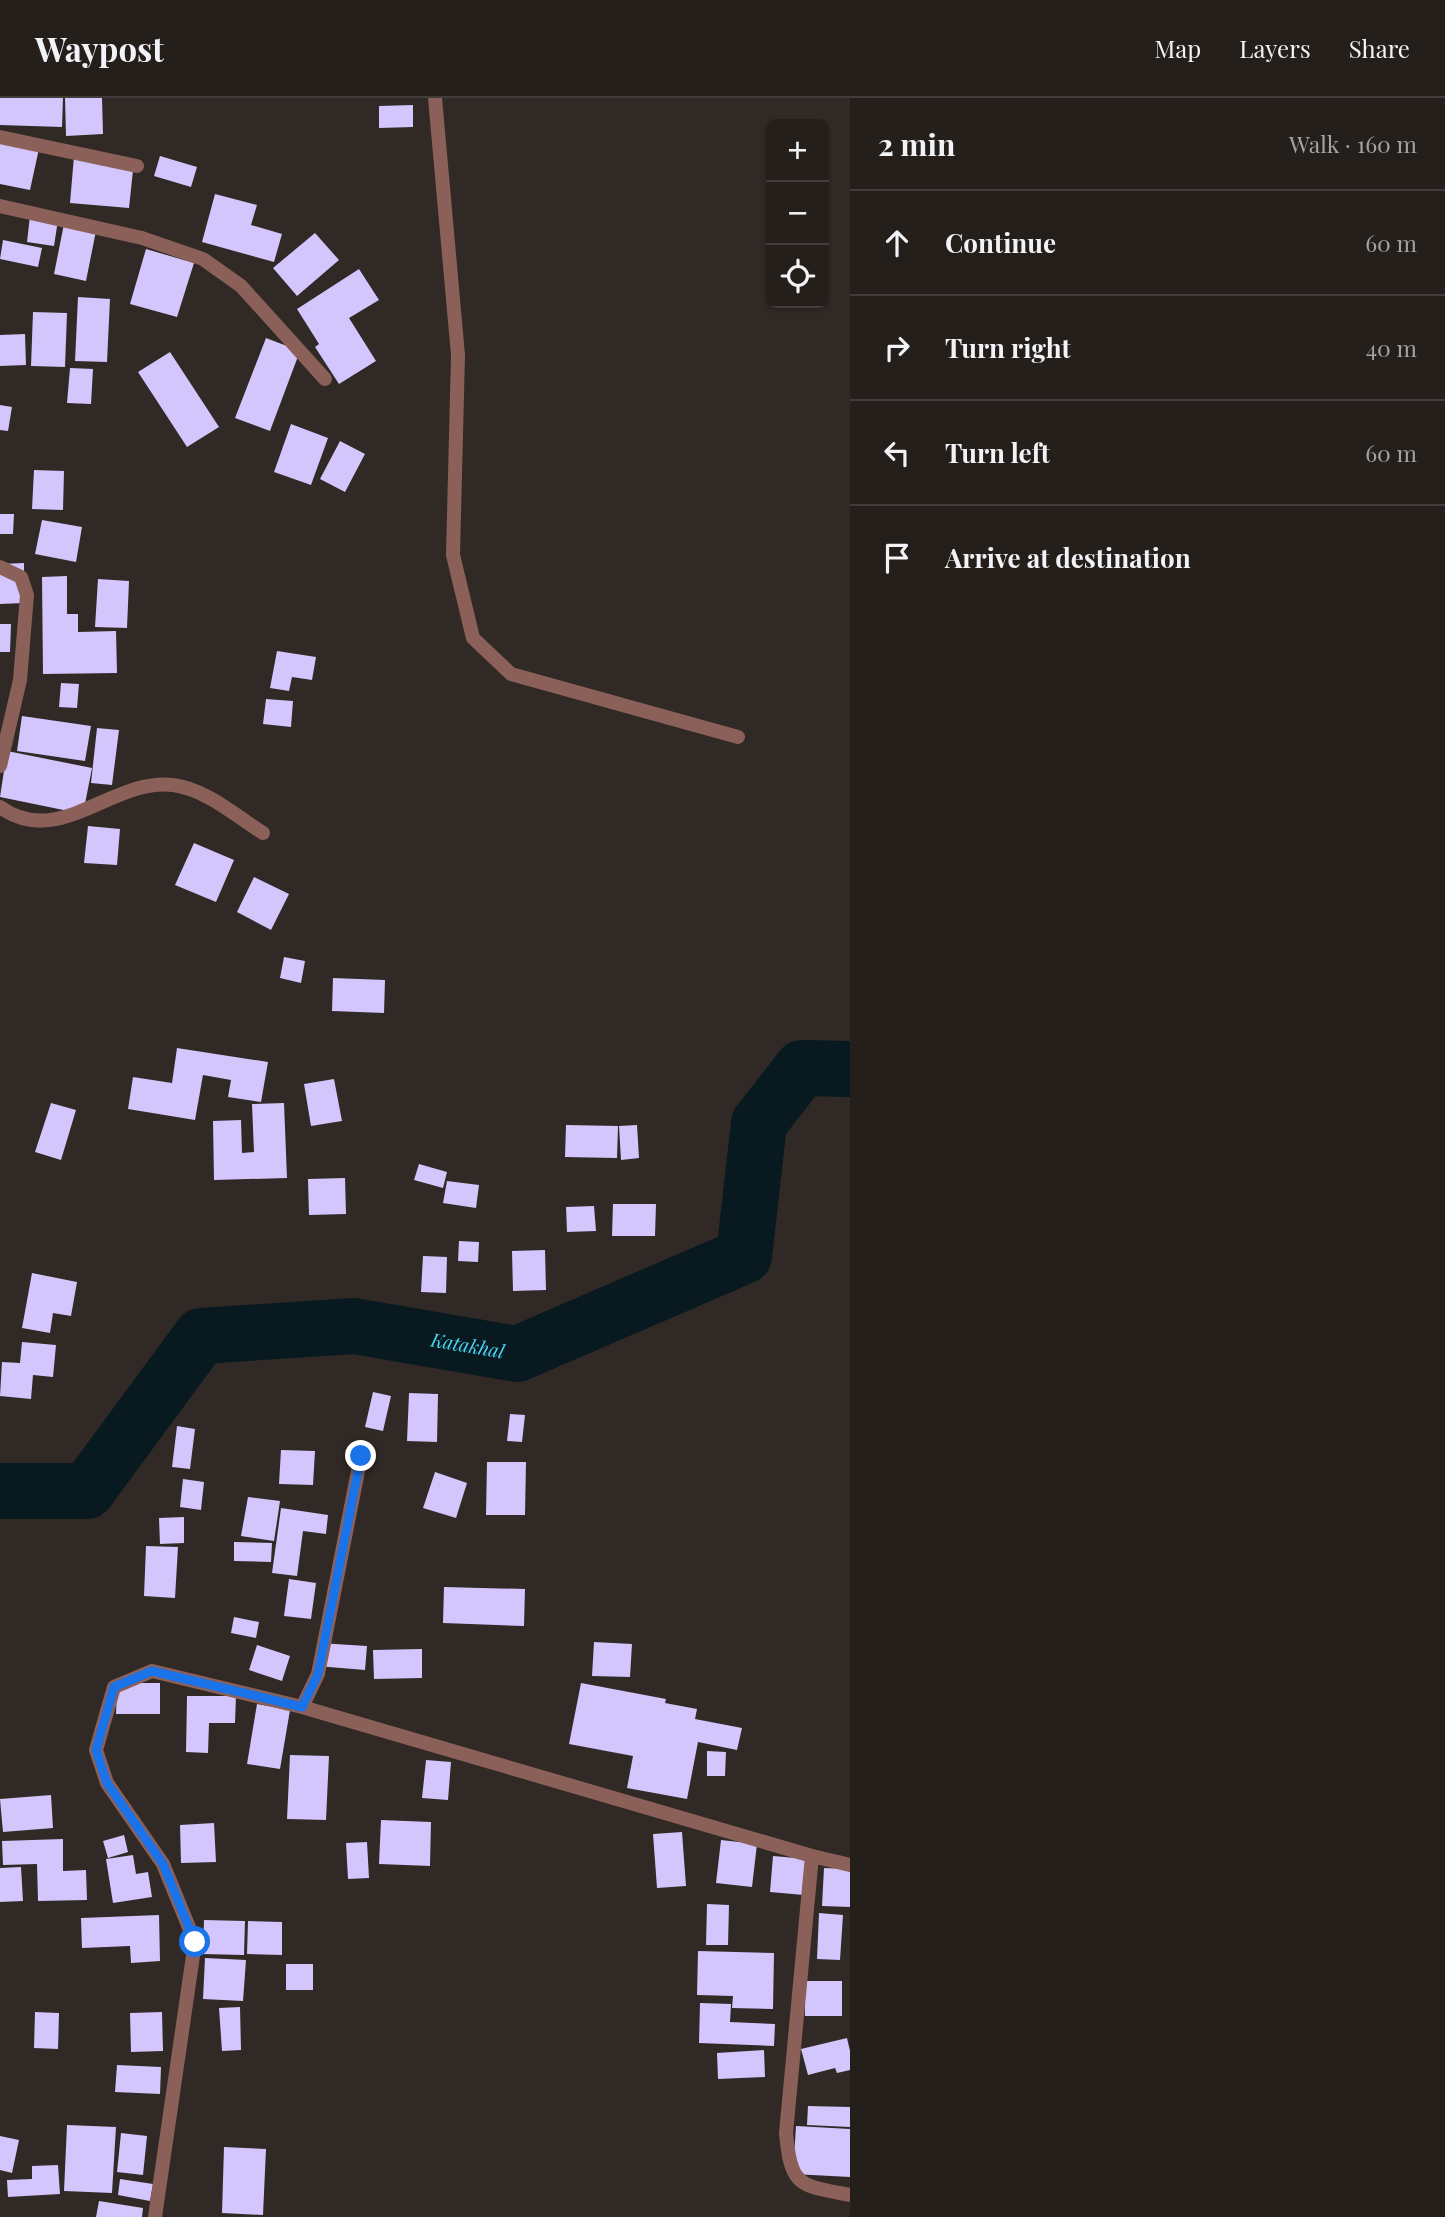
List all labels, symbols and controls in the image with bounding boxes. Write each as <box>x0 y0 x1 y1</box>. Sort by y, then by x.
text: Waypost <box>35 26 164 70</box>
text: Map <box>1155 32 1201 64</box>
text: Layers <box>1239 32 1311 64</box>
text: Share <box>1349 32 1410 64</box>
map controls <box>766 119 829 308</box>
button: + <box>766 119 829 182</box>
text: 2 min <box>878 124 955 164</box>
text: Walk · 160 m <box>1289 128 1417 159</box>
button: − <box>766 182 829 245</box>
icon: ahead <box>878 224 916 262</box>
text: Continue <box>945 225 1056 260</box>
text: 60 m <box>1365 227 1417 258</box>
button: locate <box>766 245 829 308</box>
icon: right <box>878 329 916 367</box>
text: Turn right <box>945 330 1071 365</box>
text: 40 m <box>1366 332 1417 363</box>
icon: left <box>878 434 916 472</box>
text: Turn left <box>945 435 1050 470</box>
text: 60 m <box>1365 437 1417 468</box>
icon: arrive <box>878 539 916 577</box>
text: Arrive at destination <box>945 540 1191 575</box>
water label: Katakhal <box>428 1325 507 1364</box>
route end <box>345 1440 376 1471</box>
route start <box>179 1926 210 1957</box>

